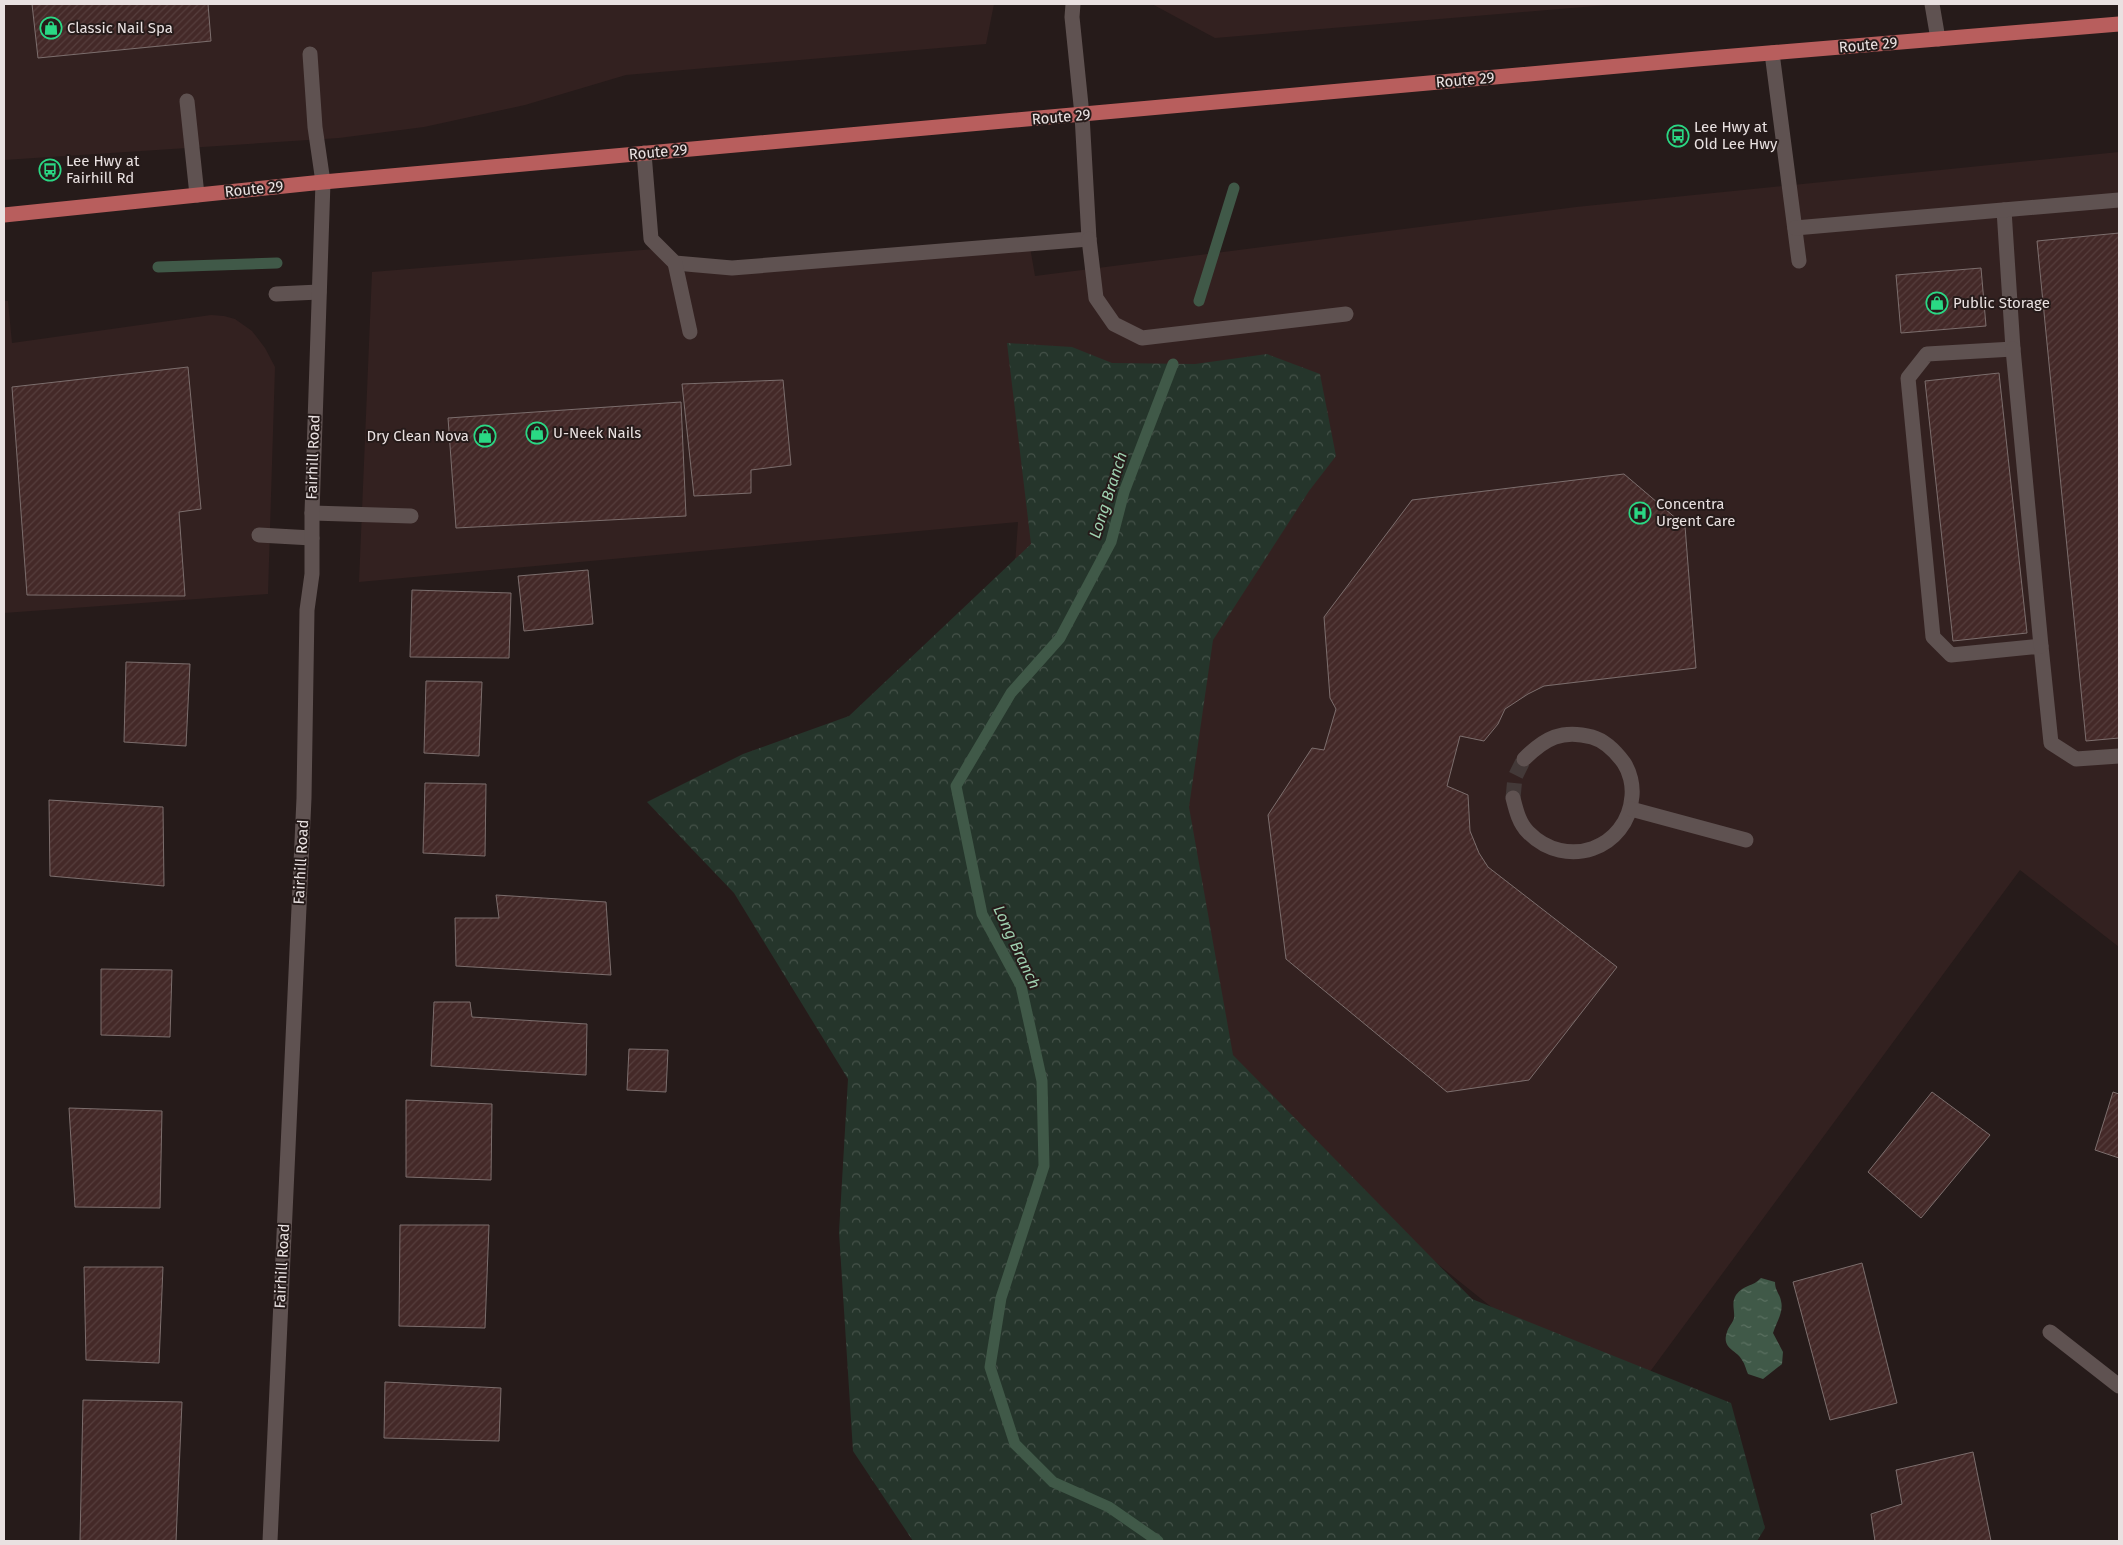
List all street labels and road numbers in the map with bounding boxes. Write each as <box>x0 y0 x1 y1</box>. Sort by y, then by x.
street label: Route 29 <box>1838 33 1898 57</box>
street label: Route 29 <box>1435 68 1495 92</box>
street label: Route 29 <box>1031 105 1091 129</box>
street label: Route 29 <box>628 140 688 164</box>
street label: Route 29 <box>224 177 284 201</box>
street label: Fairhill Road <box>303 414 323 500</box>
street label: Fairhill Road <box>290 819 312 905</box>
street label: Fairhill Road <box>271 1223 293 1309</box>

